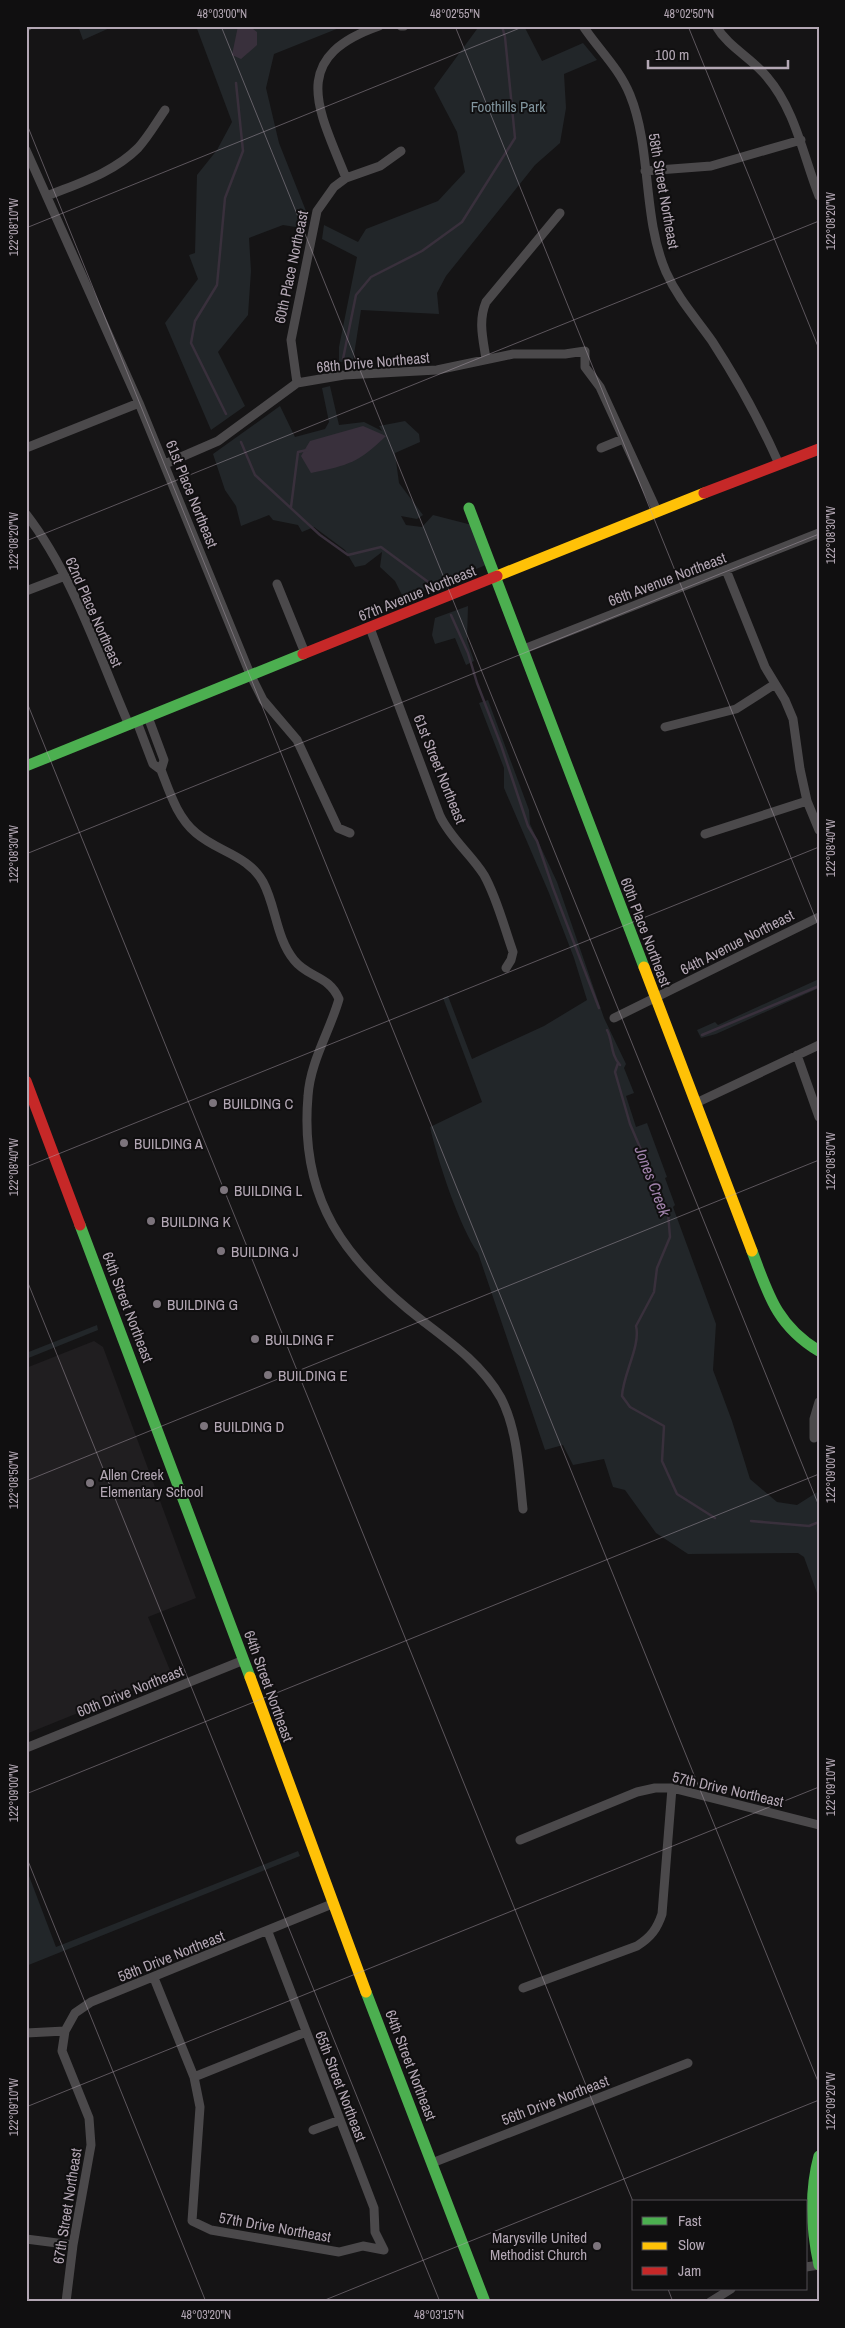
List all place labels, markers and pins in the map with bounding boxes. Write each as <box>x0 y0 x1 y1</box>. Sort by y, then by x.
place label: BUILDING C <box>223 1093 294 1114</box>
marker: BUILDING C <box>207 1097 219 1109</box>
place label: BUILDING A <box>134 1133 204 1154</box>
marker: BUILDING A <box>118 1137 130 1149</box>
place label: BUILDING L <box>234 1180 303 1201</box>
marker: BUILDING L <box>218 1184 230 1196</box>
place label: BUILDING K <box>161 1211 232 1232</box>
marker: BUILDING K <box>145 1215 157 1227</box>
place label: BUILDING J <box>231 1241 299 1262</box>
marker: BUILDING J <box>215 1245 227 1257</box>
place label: BUILDING G <box>167 1294 238 1315</box>
marker: BUILDING G <box>151 1298 163 1310</box>
place label: BUILDING F <box>265 1329 334 1350</box>
marker: BUILDING F <box>249 1333 261 1345</box>
place label: BUILDING E <box>278 1365 348 1386</box>
marker: BUILDING E <box>262 1369 274 1381</box>
place label: BUILDING D <box>214 1416 285 1437</box>
marker: BUILDING D <box>198 1420 210 1432</box>
place label: Allen Creek Elementary School <box>99 1464 203 1502</box>
marker: Allen Creek Elementary School <box>84 1477 96 1489</box>
place label: Marysville United Methodist Church <box>490 2227 587 2265</box>
marker: Marysville United Methodist Church <box>591 2240 603 2252</box>

